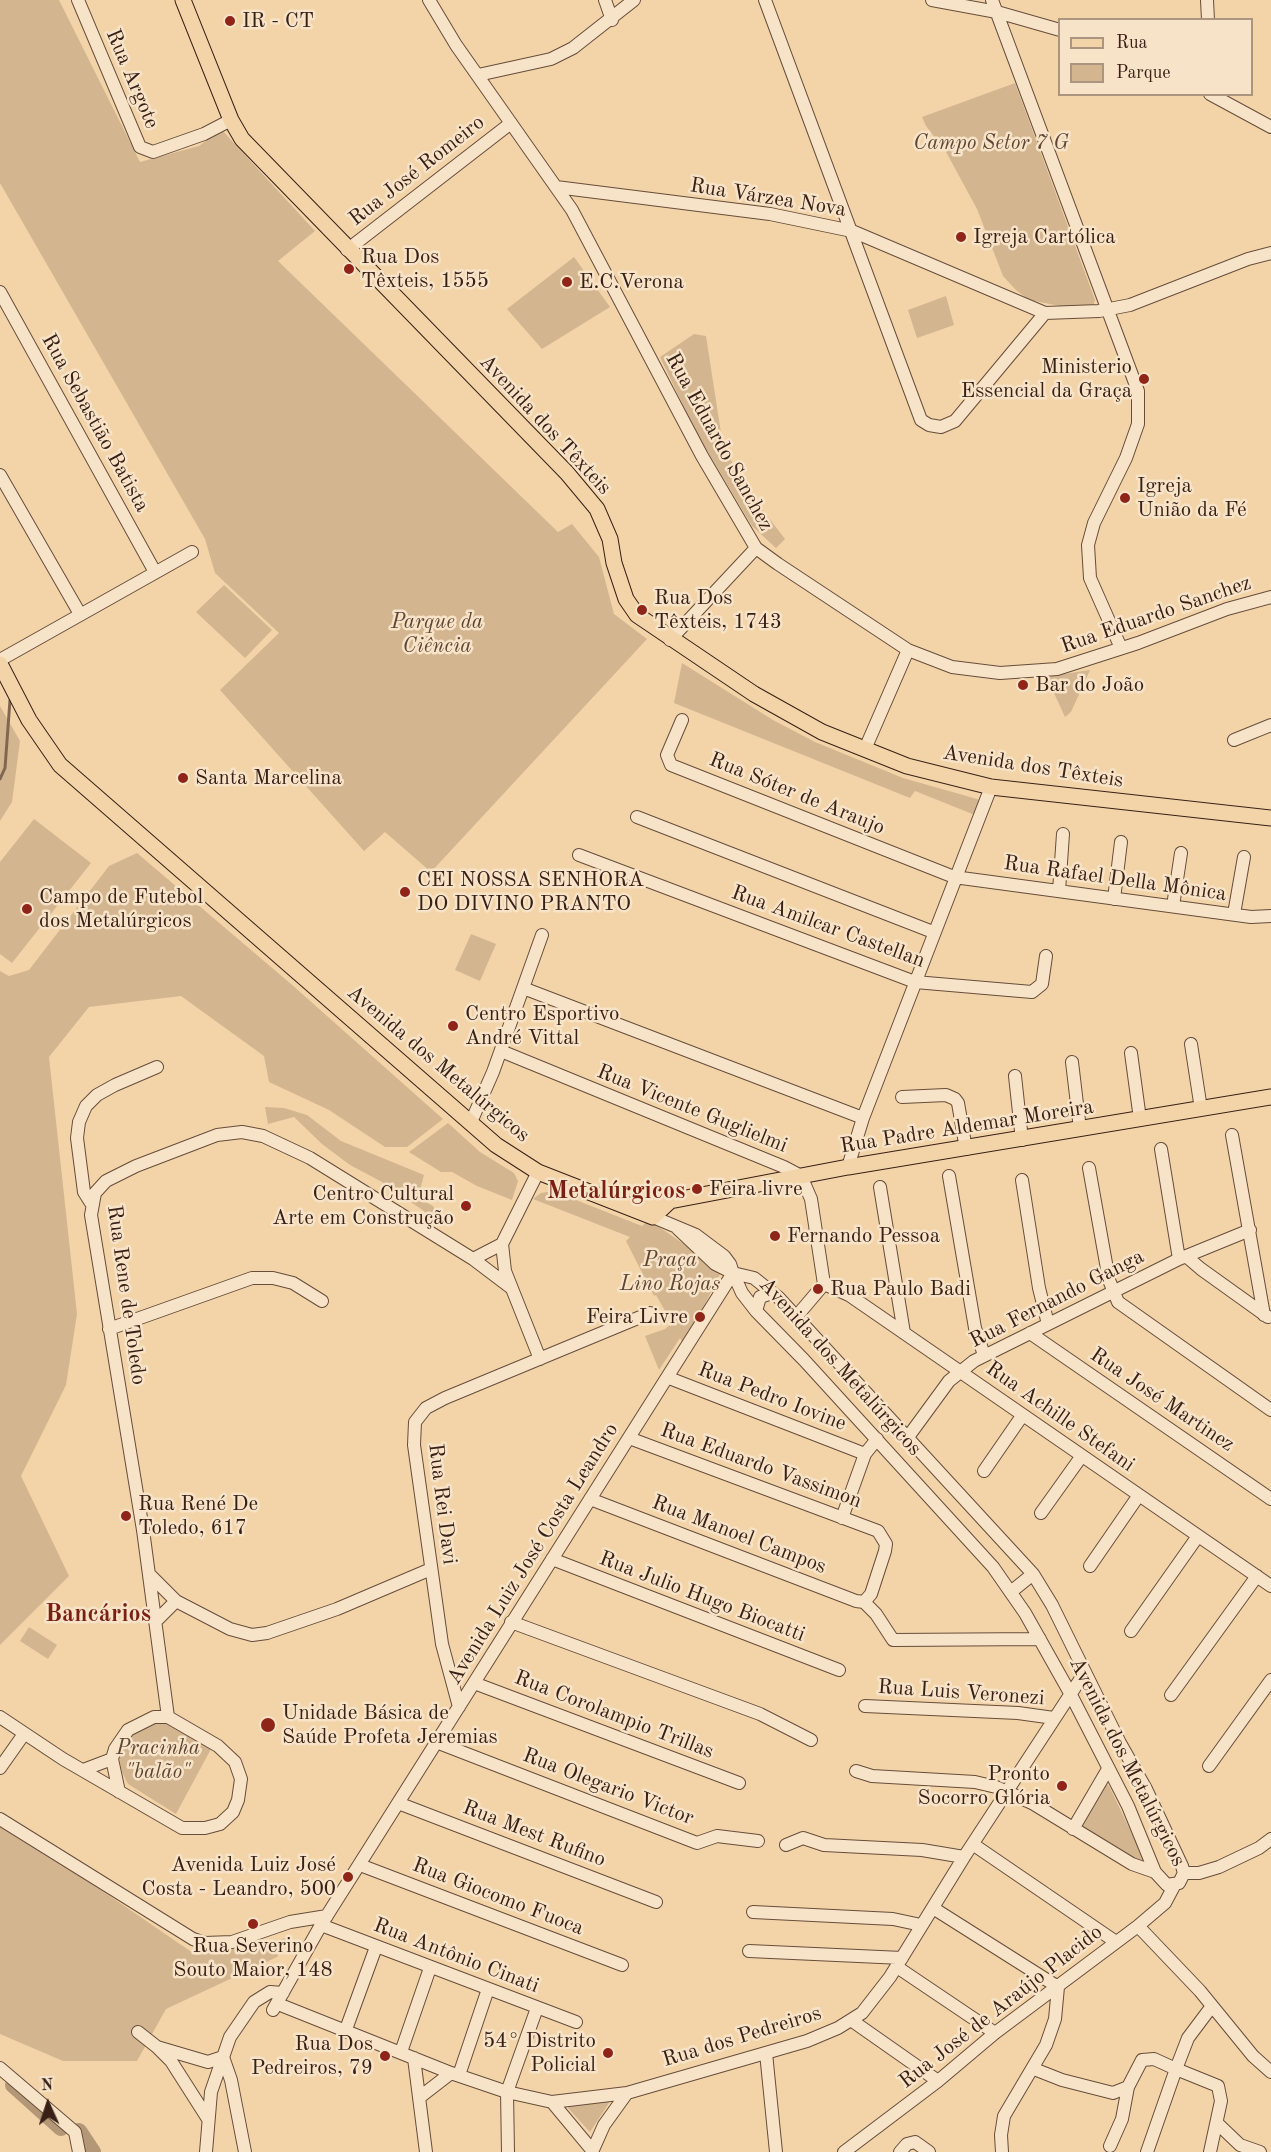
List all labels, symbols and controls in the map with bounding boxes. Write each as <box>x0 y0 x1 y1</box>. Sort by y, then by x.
place label: IR - CT <box>242 8 314 34</box>
marker: IR - CT <box>223 14 237 28</box>
legend <box>1058 18 1253 96</box>
street label: Rua Argote <box>100 25 164 133</box>
text: Rua <box>1116 34 1147 52</box>
text: Parque <box>1116 64 1171 82</box>
street label: Rua José Romeiro <box>344 110 490 232</box>
park label: Campo Setor 7 G <box>913 130 1069 156</box>
street label: Rua Várzea Nova <box>688 173 848 223</box>
place label: Igreja Cartólica <box>973 224 1116 250</box>
marker: Igreja Cartólica <box>954 230 968 244</box>
place label: Rua Dos Têxteis, 1555 <box>361 244 489 294</box>
marker: Rua Dos Têxteis, 1555 <box>342 262 356 276</box>
place label: E.C.Verona <box>579 269 684 295</box>
marker: E.C.Verona <box>560 275 574 289</box>
street label: Rua Sebastião Batista <box>36 330 154 516</box>
street label: Rua Eduardo Sanchez <box>660 349 778 535</box>
street label: Avenida dos Têxteis <box>474 350 616 500</box>
place label: Ministerio Essencial da Graça <box>961 354 1132 404</box>
marker: Ministerio Essencial da Graça <box>1137 372 1151 386</box>
place label: Igreja União da Fé <box>1137 473 1247 523</box>
marker: Igreja União da Fé <box>1118 491 1132 505</box>
street label: Rua Eduardo Sanchez <box>1058 571 1254 659</box>
place label: Rua Dos Têxteis, 1743 <box>654 585 782 635</box>
marker: Rua Dos Têxteis, 1743 <box>635 603 649 617</box>
park label: Parque da Ciência <box>391 609 483 659</box>
place label: Bar do João <box>1035 672 1144 698</box>
marker: Bar do João <box>1016 678 1030 692</box>
street label: Avenida dos Têxteis <box>941 740 1125 794</box>
street label: Rua Sóter de Araujo <box>705 747 889 841</box>
place label: Santa Marcelina <box>195 765 342 791</box>
marker: Santa Marcelina <box>176 771 190 785</box>
street label: Rua Rafael Della Mônica <box>1002 851 1228 907</box>
place label: CEI NOSSA SENHORA DO DIVINO PRANTO <box>417 867 644 917</box>
street label: Rua Amilcar Castellan <box>728 880 928 974</box>
place label: Campo de Futebol dos Metalúrgicos <box>39 884 203 934</box>
marker: CEI NOSSA SENHORA DO DIVINO PRANTO <box>398 885 412 899</box>
marker: Campo de Futebol dos Metalúrgicos <box>20 902 34 916</box>
street label: Avenida dos Metalúrgicos <box>341 980 535 1148</box>
place label: Centro Esportivo André Vittal <box>465 1001 619 1051</box>
marker: Centro Esportivo André Vittal <box>446 1019 460 1033</box>
street label: Rua Vicente Guglielmi <box>593 1059 791 1159</box>
street label: Rua Padre Aldemar Moreira <box>839 1095 1095 1159</box>
place label: Feira livre <box>709 1176 803 1202</box>
district label: Metalúrgicos <box>547 1178 685 1206</box>
place label: Centro Cultural Arte em Construção <box>272 1181 454 1231</box>
marker: Feira livre <box>690 1182 704 1196</box>
marker: Centro Cultural Arte em Construção <box>459 1199 473 1213</box>
street label: Rua Rene de Toledo <box>101 1203 151 1387</box>
place label: Fernando Pessoa <box>787 1223 940 1249</box>
marker: Fernando Pessoa <box>768 1229 782 1243</box>
street label: Rua Fernando Ganga <box>966 1244 1148 1354</box>
park label: Praça Lino Rojas <box>620 1247 720 1297</box>
street label: Avenida dos Metalúrgicos <box>753 1273 927 1461</box>
place label: Rua Paulo Badi <box>830 1276 971 1302</box>
marker: Rua Paulo Badi <box>811 1282 825 1296</box>
place label: Feira Livre <box>586 1304 688 1330</box>
marker: Feira Livre <box>693 1310 707 1324</box>
street label: Rua José Martinez <box>1085 1342 1239 1458</box>
street label: Rua Achille Stefani <box>981 1356 1139 1478</box>
street label: Rua Pedro Iovine <box>694 1357 850 1437</box>
street label: Avenida Luiz José Costa Leandro <box>442 1418 624 1690</box>
street label: Rua Eduardo Vassimon <box>657 1418 865 1514</box>
street label: Rua Rei Davi <box>422 1442 462 1566</box>
street label: Rua Manoel Campos <box>648 1490 830 1580</box>
place label: Rua René De Toledo, 617 <box>138 1491 258 1541</box>
marker: Rua René De Toledo, 617 <box>119 1509 133 1523</box>
street label: Rua Julio Hugo Biocatti <box>595 1546 809 1648</box>
district label: Bancários <box>45 1601 151 1629</box>
street label: Avenida dos Metalúrgicos <box>1063 1653 1191 1871</box>
street label: Rua Corolampio Trillas <box>511 1665 717 1765</box>
street label: Rua Luis Veronezi <box>877 1675 1045 1711</box>
place label: Unidade Básica de Saúde Profeta Jeremias <box>282 1700 498 1750</box>
marker: Unidade Básica de Saúde Profeta Jeremias <box>259 1716 277 1734</box>
park label: Pracinha "balão" <box>116 1735 200 1785</box>
street label: Rua Olegario Victor <box>519 1743 697 1831</box>
place label: Pronto Socorro Glória <box>918 1761 1050 1811</box>
marker: Pronto Socorro Glória <box>1055 1779 1069 1793</box>
street label: Rua Mest Rufino <box>459 1795 609 1873</box>
place label: Avenida Luiz José Costa - Leandro, 500 <box>141 1852 336 1902</box>
street label: Rua Giocomo Fuoca <box>409 1853 587 1941</box>
marker: Avenida Luiz José Costa - Leandro, 500 <box>341 1870 355 1884</box>
street label: Rua Antônio Cinati <box>370 1913 542 1999</box>
marker: Rua Severino Souto Maior, 148 <box>246 1917 260 1931</box>
street label: Rua José de Araújo Placido <box>894 1920 1108 2094</box>
place label: Rua Severino Souto Maior, 148 <box>173 1933 333 1983</box>
street label: Rua dos Pedreiros <box>660 2001 824 2073</box>
place label: 54° Distrito Policial <box>483 2028 596 2078</box>
place label: Rua Dos Pedreiros, 79 <box>251 2031 373 2081</box>
marker: 54° Distrito Policial <box>601 2046 615 2060</box>
marker: Rua Dos Pedreiros, 79 <box>378 2049 392 2063</box>
north arrow <box>18 2074 78 2134</box>
text: N <box>41 2078 54 2094</box>

